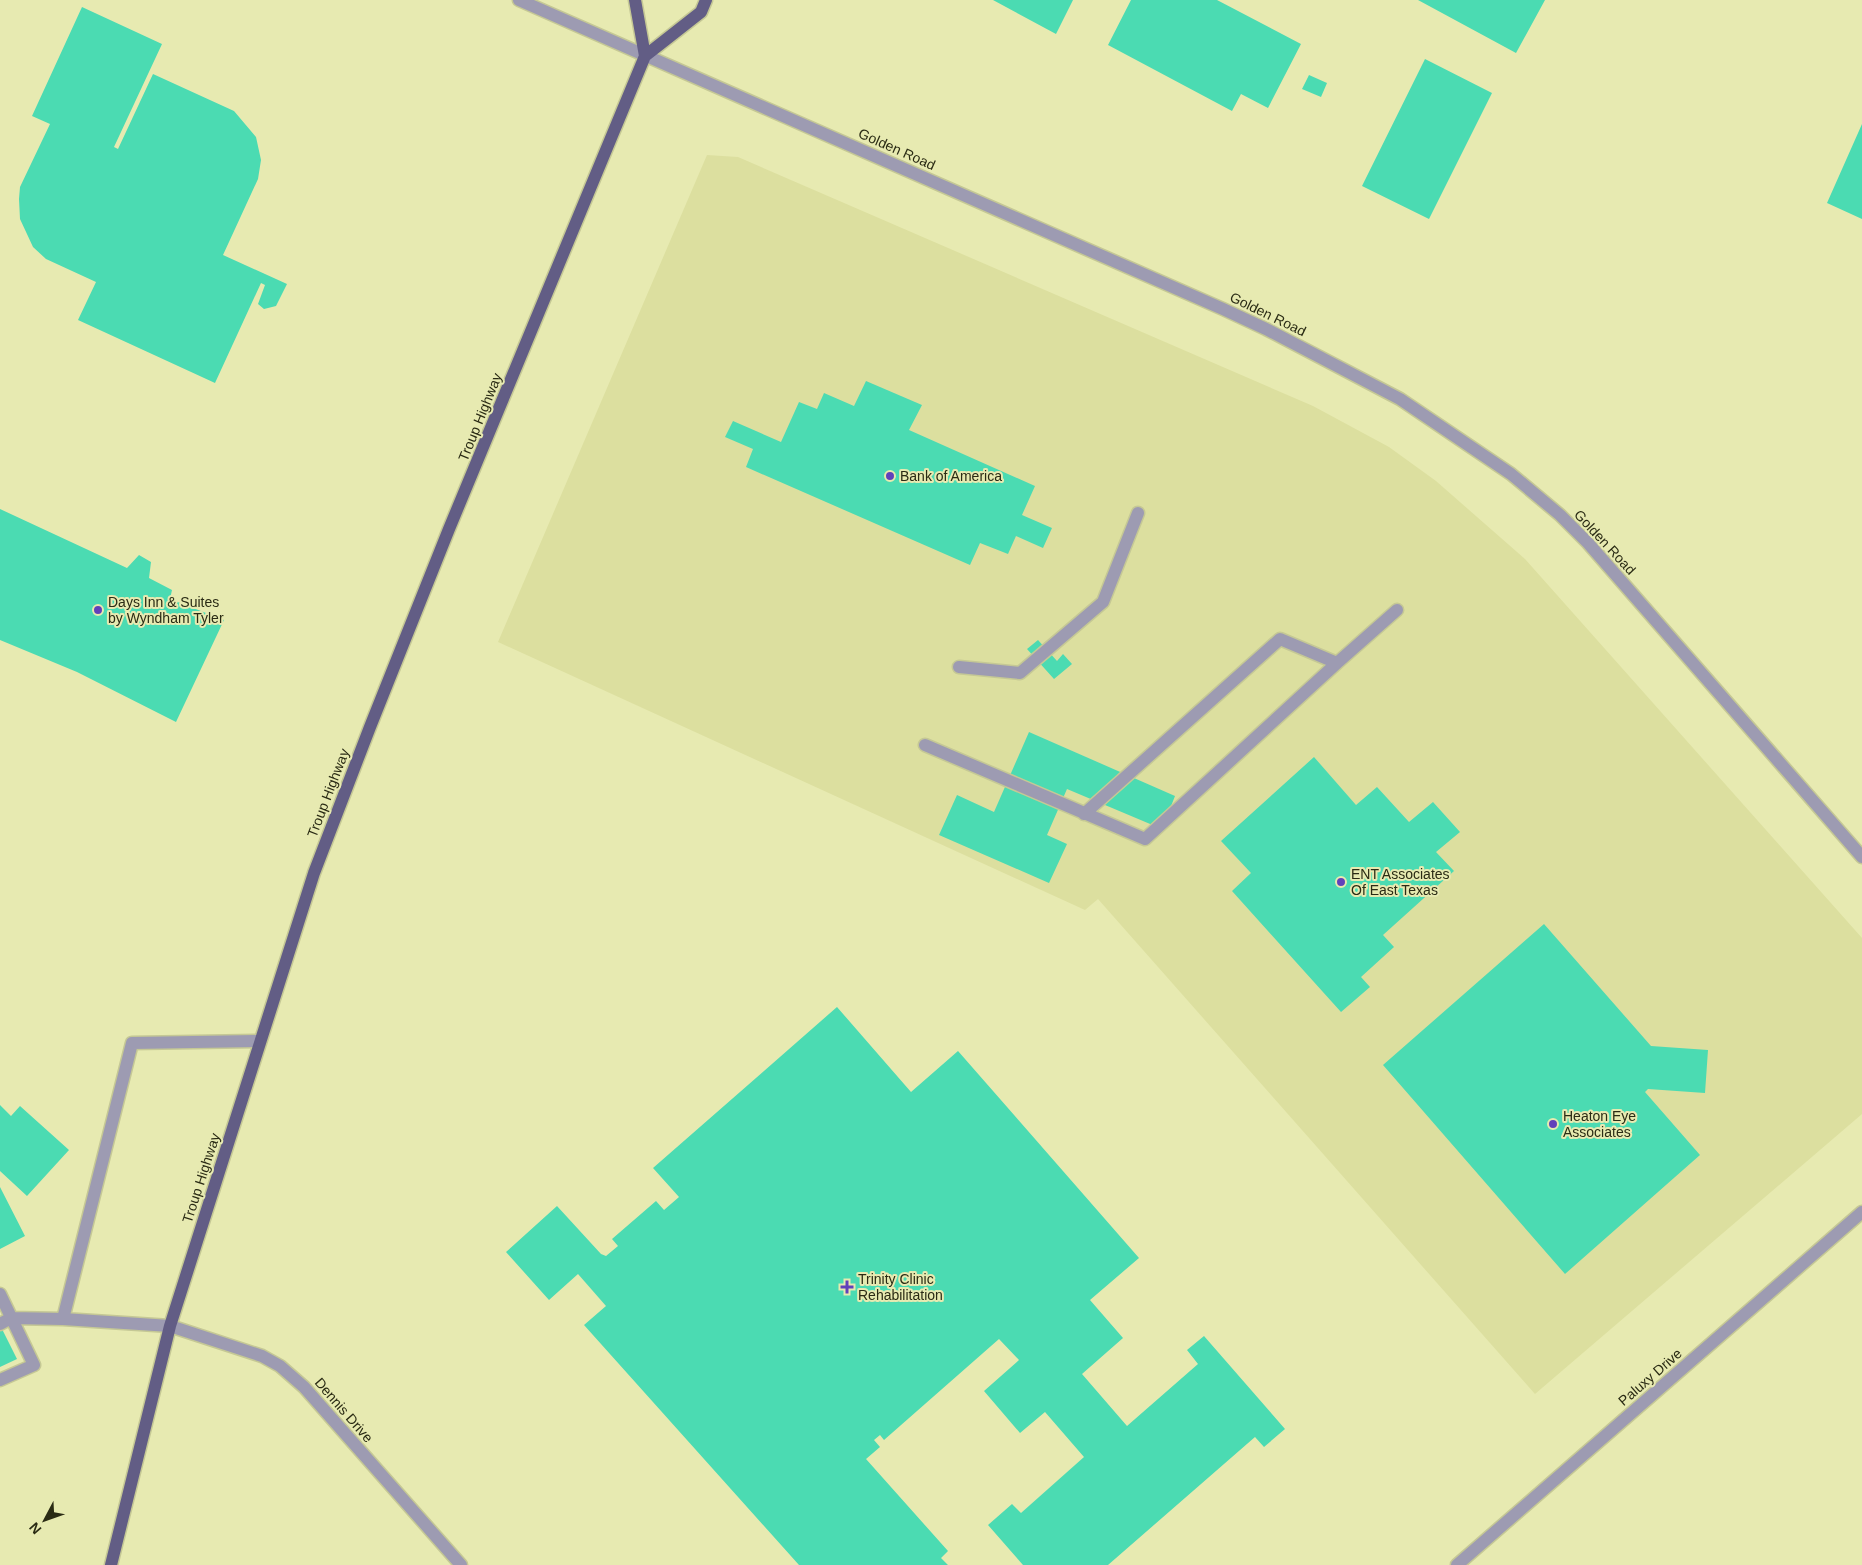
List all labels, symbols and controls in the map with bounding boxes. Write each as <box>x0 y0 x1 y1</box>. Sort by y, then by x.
street label: Golden Road <box>856 125 938 173</box>
street label: Golden Road <box>1227 289 1309 339</box>
street label: Troup Highway <box>455 371 505 463</box>
place label: Bank of America <box>900 468 1002 484</box>
marker: Bank of America <box>884 470 896 482</box>
street label: Golden Road <box>1571 506 1639 578</box>
place label: Days Inn & Suites by Wyndham Tyler <box>108 594 224 626</box>
marker: Days Inn & Suites by Wyndham Tyler <box>92 604 104 616</box>
street label: Troup Highway <box>304 746 352 840</box>
place label: ENT Associates Of East Texas <box>1351 866 1450 898</box>
marker: ENT Associates Of East Texas <box>1335 876 1347 888</box>
place label: Heaton Eye Associates <box>1563 1108 1636 1140</box>
marker: Heaton Eye Associates <box>1547 1118 1559 1130</box>
street label: Troup Highway <box>179 1131 223 1225</box>
place label: Trinity Clinic Rehabilitation <box>858 1271 943 1303</box>
marker: Trinity Clinic Rehabilitation <box>840 1280 854 1294</box>
street label: Paluxy Drive <box>1615 1345 1685 1409</box>
street label: Dennis Drive <box>312 1375 376 1446</box>
north arrow <box>20 1495 70 1545</box>
text: N <box>26 1519 45 1538</box>

